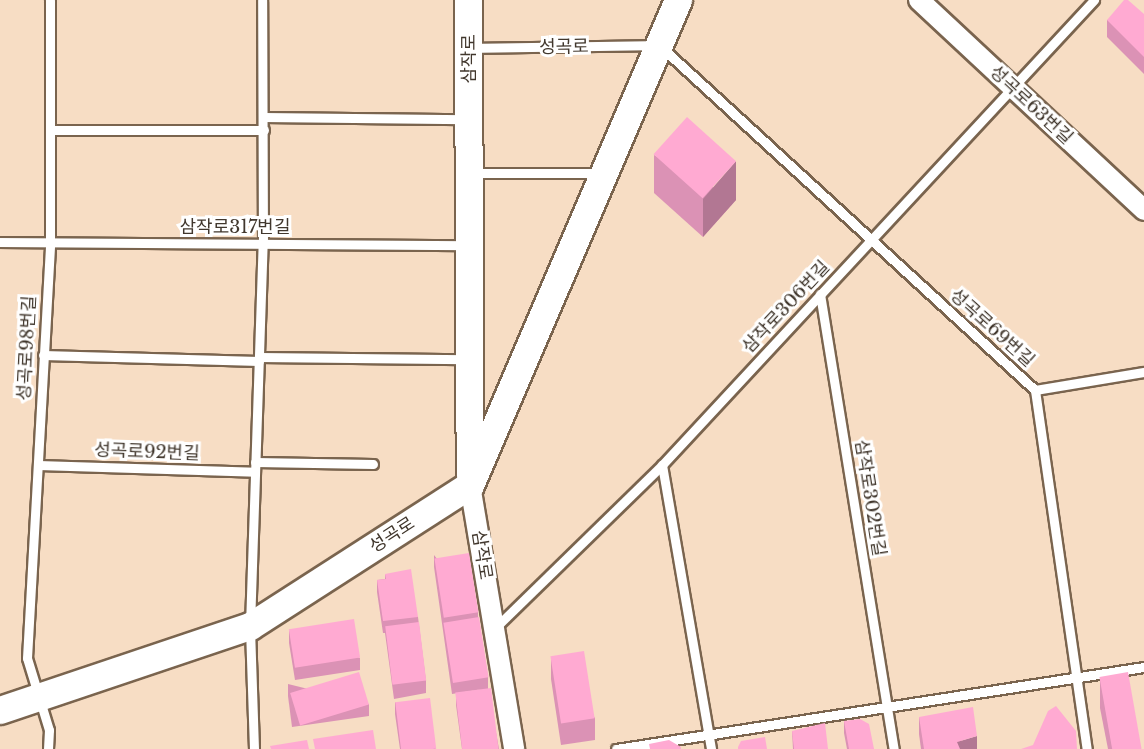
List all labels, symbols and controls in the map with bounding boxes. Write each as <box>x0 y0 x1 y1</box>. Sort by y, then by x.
street label: 삼작로 <box>458 34 480 84</box>
street label: 성곡로 <box>539 36 589 58</box>
street label: 성곡로63번길 <box>985 61 1077 149</box>
street label: 삼작로317번길 <box>180 216 290 238</box>
street label: 삼작로306번길 <box>738 256 834 358</box>
street label: 성곡로69번길 <box>945 285 1039 371</box>
street label: 성곡로98번길 <box>13 295 41 401</box>
street label: 삼작로302번길 <box>850 438 890 558</box>
street label: 성곡로92번길 <box>94 439 200 465</box>
street label: 성곡로 <box>365 512 419 558</box>
street label: 삼작로 <box>467 529 497 581</box>

